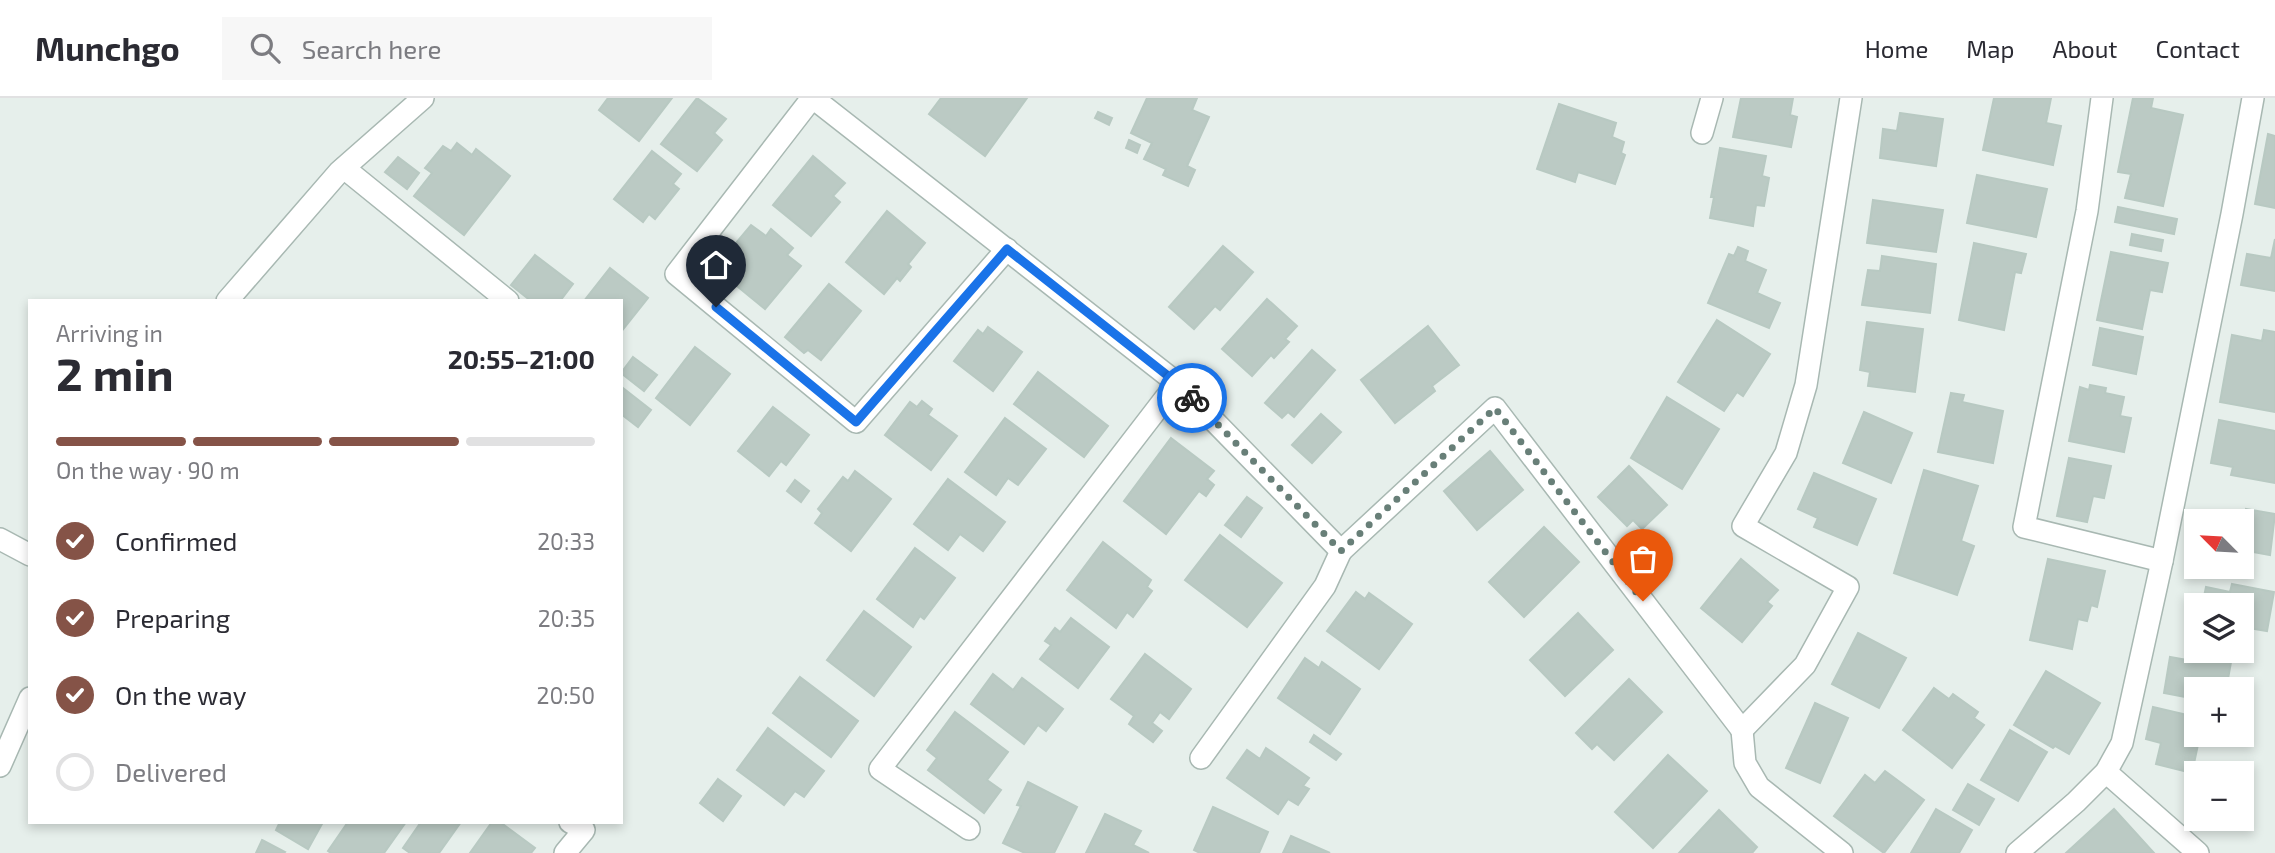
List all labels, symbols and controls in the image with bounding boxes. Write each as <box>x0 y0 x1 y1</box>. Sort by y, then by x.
search box <box>222 17 712 80</box>
text: Munchgo <box>35 28 180 68</box>
icon: search <box>246 29 284 67</box>
text: Search here <box>302 33 441 64</box>
text: Home <box>1865 34 1928 63</box>
text: Map <box>1966 34 2014 63</box>
text: About <box>2052 34 2118 63</box>
text: Contact <box>2156 34 2240 63</box>
pin <box>686 235 746 307</box>
icon: home <box>697 246 735 284</box>
text: Arriving in <box>56 319 163 347</box>
text: 20:55–21:00 <box>448 343 595 374</box>
text: 2 min <box>56 345 174 400</box>
courier <box>1157 363 1227 433</box>
icon: bike <box>1173 379 1211 417</box>
text: On the way · 90 m <box>56 456 240 484</box>
north arrow <box>2184 509 2254 579</box>
map controls <box>2184 509 2254 831</box>
icon: check <box>56 522 94 560</box>
text: Confirmed <box>115 525 238 556</box>
text: 20:33 <box>537 527 595 555</box>
pin <box>1613 529 1673 601</box>
icon: bag <box>1624 540 1662 578</box>
button: layers <box>2184 593 2254 663</box>
icon: check <box>56 599 94 637</box>
text: Preparing <box>115 602 230 633</box>
text: 20:35 <box>538 604 595 632</box>
icon: check <box>56 676 94 714</box>
button: + <box>2184 677 2254 747</box>
text: On the way <box>115 679 246 710</box>
text: 20:50 <box>537 681 595 709</box>
text: Delivered <box>115 756 227 787</box>
button: − <box>2184 761 2254 831</box>

